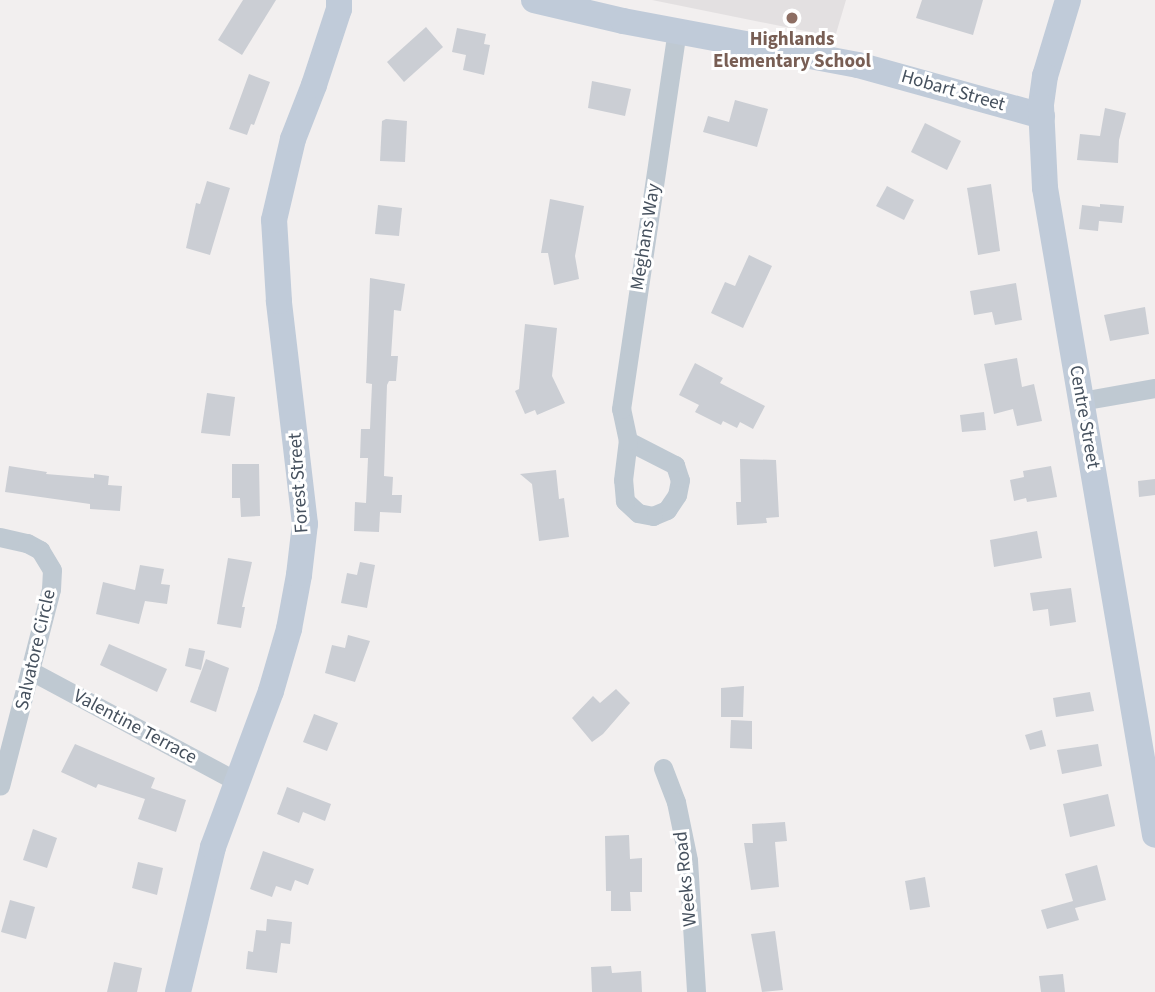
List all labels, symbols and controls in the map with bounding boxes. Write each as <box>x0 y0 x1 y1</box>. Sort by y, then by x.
marker: Highlands Elementary School <box>784 10 800 26</box>
place label: Highlands Elementary School <box>713 29 871 73</box>
street label: Hobart Street <box>898 65 1008 117</box>
street label: Meghans Way <box>626 182 666 292</box>
street label: Centre Street <box>1064 364 1104 470</box>
street label: Forest Street <box>284 432 314 534</box>
street label: Salvatore Circle <box>11 587 61 713</box>
street label: Valentine Terrace <box>69 685 201 769</box>
street label: Weeks Road <box>670 830 702 928</box>

